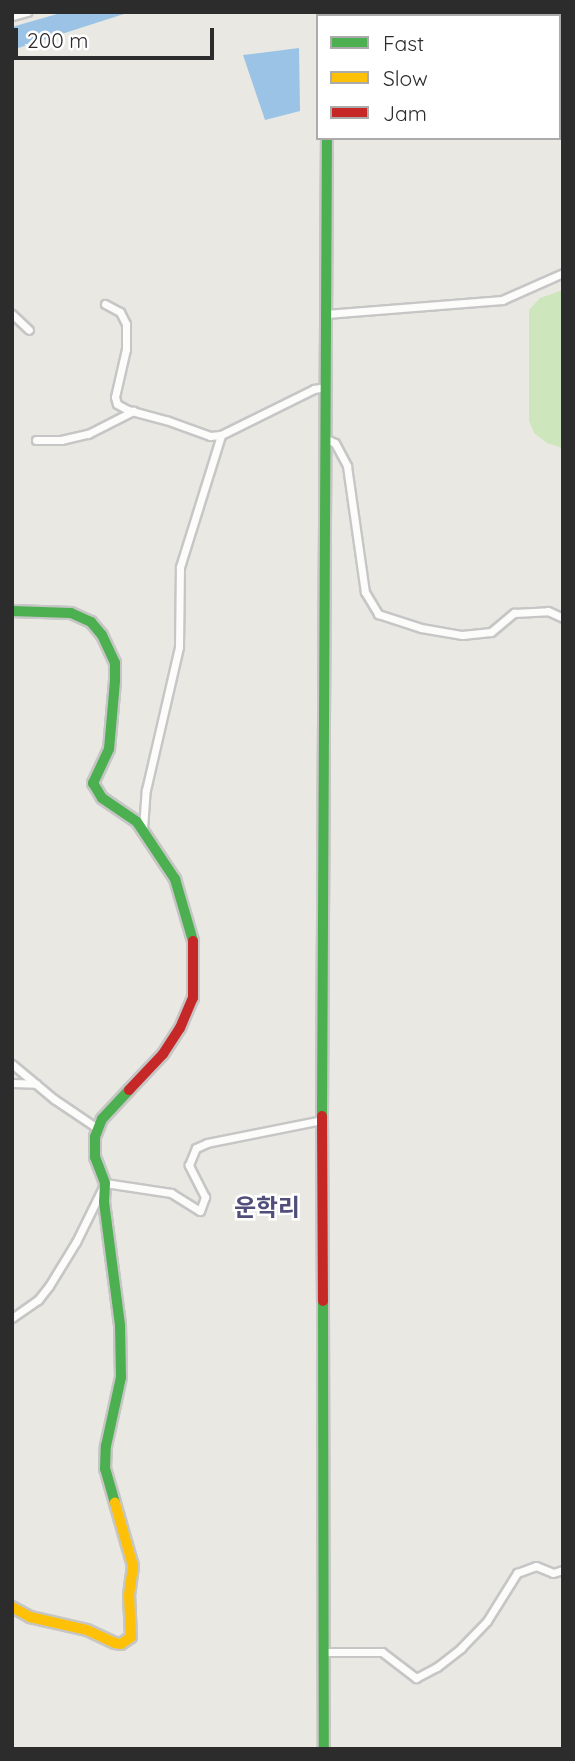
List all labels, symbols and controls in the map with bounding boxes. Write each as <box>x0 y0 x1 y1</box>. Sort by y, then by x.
scale bar <box>18 14 217 58</box>
legend <box>316 14 561 140</box>
text: 200 m <box>27 27 89 53</box>
text: Fast <box>383 30 424 56</box>
text: Slow <box>383 65 428 91</box>
text: Jam <box>383 100 427 126</box>
district label: 운학리 <box>234 1194 300 1222</box>

